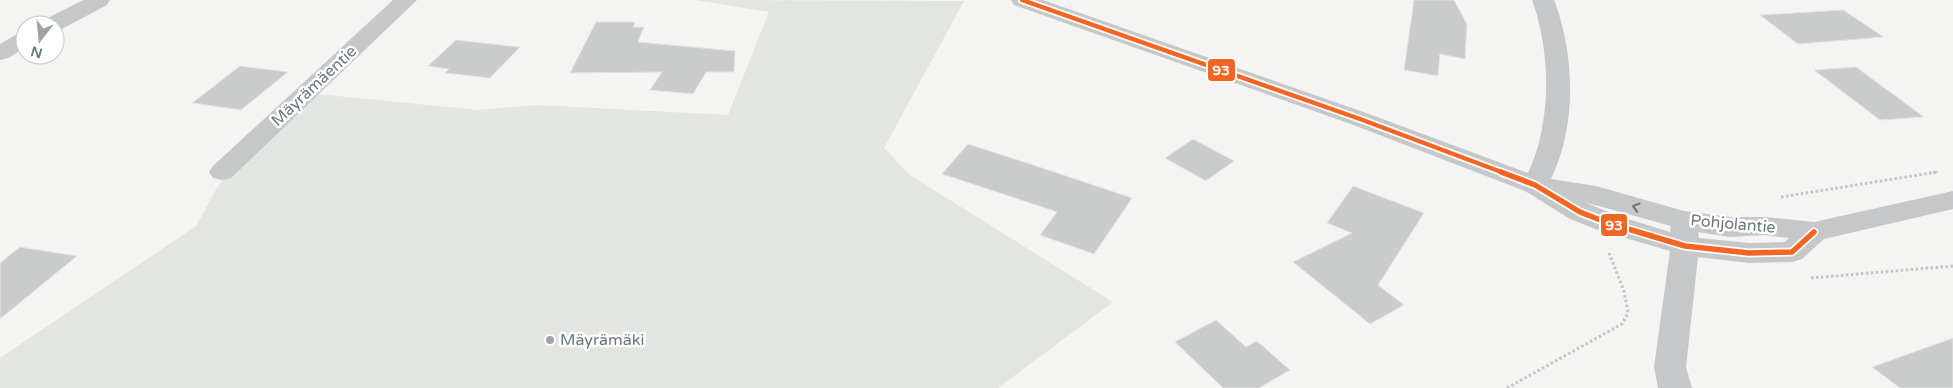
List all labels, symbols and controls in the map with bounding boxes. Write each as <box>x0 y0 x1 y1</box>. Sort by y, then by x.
north arrow <box>15 15 65 65</box>
street label: Mäyrämäentie <box>267 41 361 131</box>
text: N <box>29 42 44 62</box>
line badge: 93 <box>1207 58 1236 82</box>
text: 93 <box>1212 62 1230 79</box>
one-way arrow <box>1633 202 1641 212</box>
street label: Pohjolantie <box>1690 210 1776 238</box>
line badge: 93 <box>1600 213 1628 237</box>
text: 93 <box>1605 217 1623 234</box>
place label: Mäyrämäki <box>560 330 644 350</box>
marker: Mäyrämäki <box>544 334 556 346</box>

